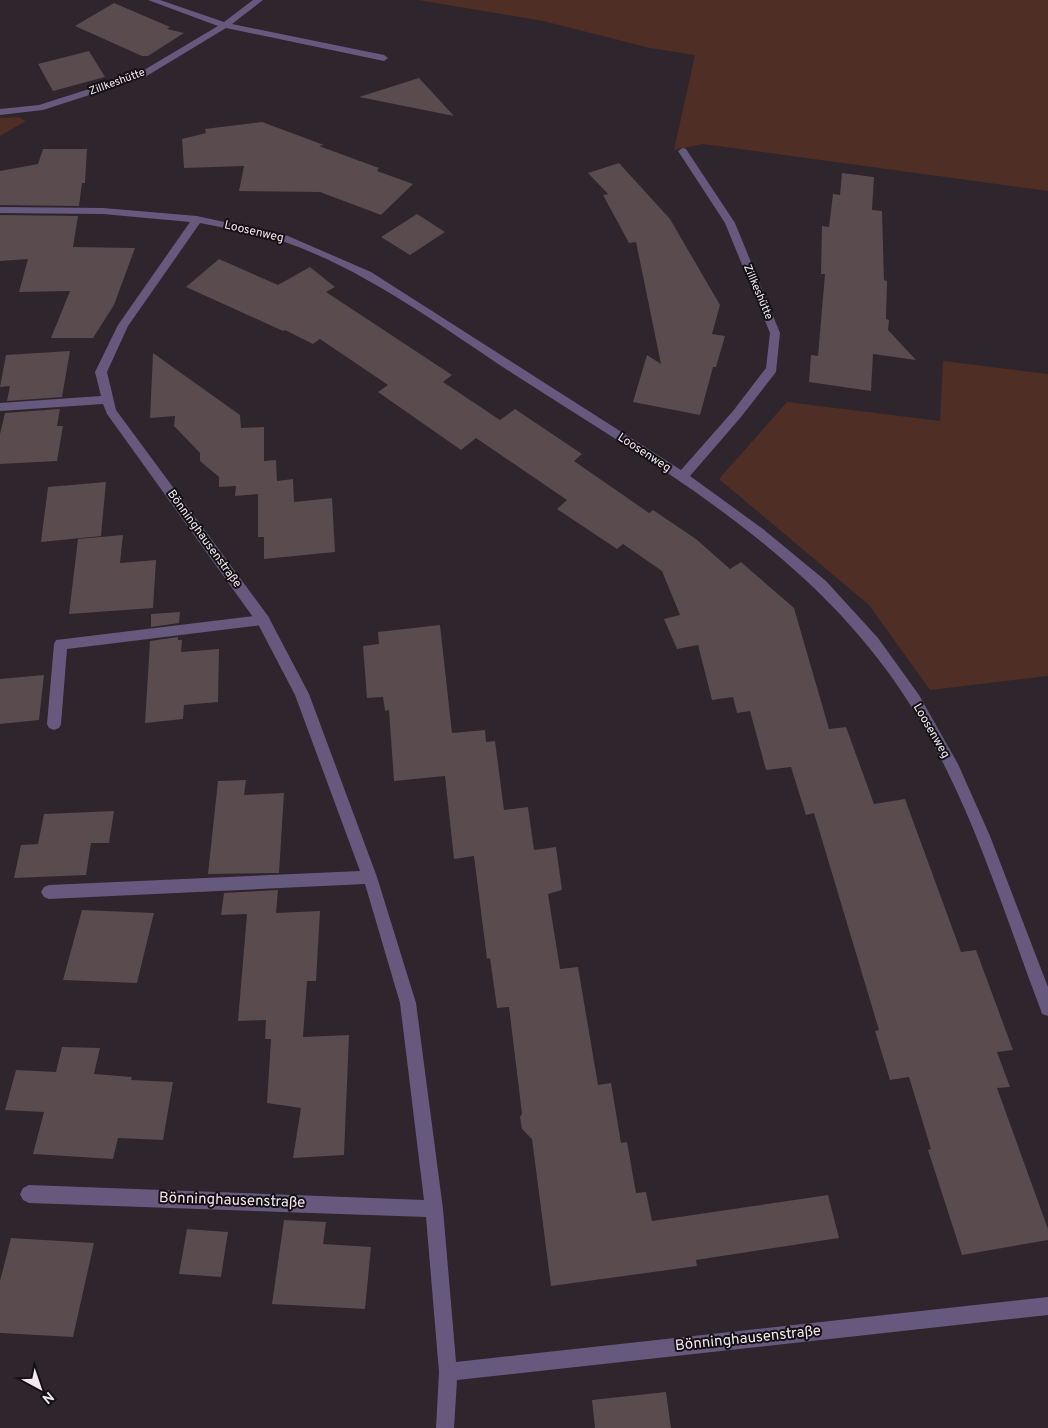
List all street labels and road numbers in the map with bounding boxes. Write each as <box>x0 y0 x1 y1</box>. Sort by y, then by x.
street label: Zillkeshütte <box>87 65 147 99</box>
street label: Loosenweg <box>223 217 285 247</box>
street label: Zillkeshütte <box>740 262 776 322</box>
street label: Loosenweg <box>614 430 674 476</box>
street label: Bönninghausenstraße <box>163 487 245 591</box>
street label: Loosenweg <box>909 701 953 761</box>
street label: Bönninghausenstraße <box>158 1189 306 1213</box>
street label: Bönninghausenstraße <box>674 1322 822 1356</box>

